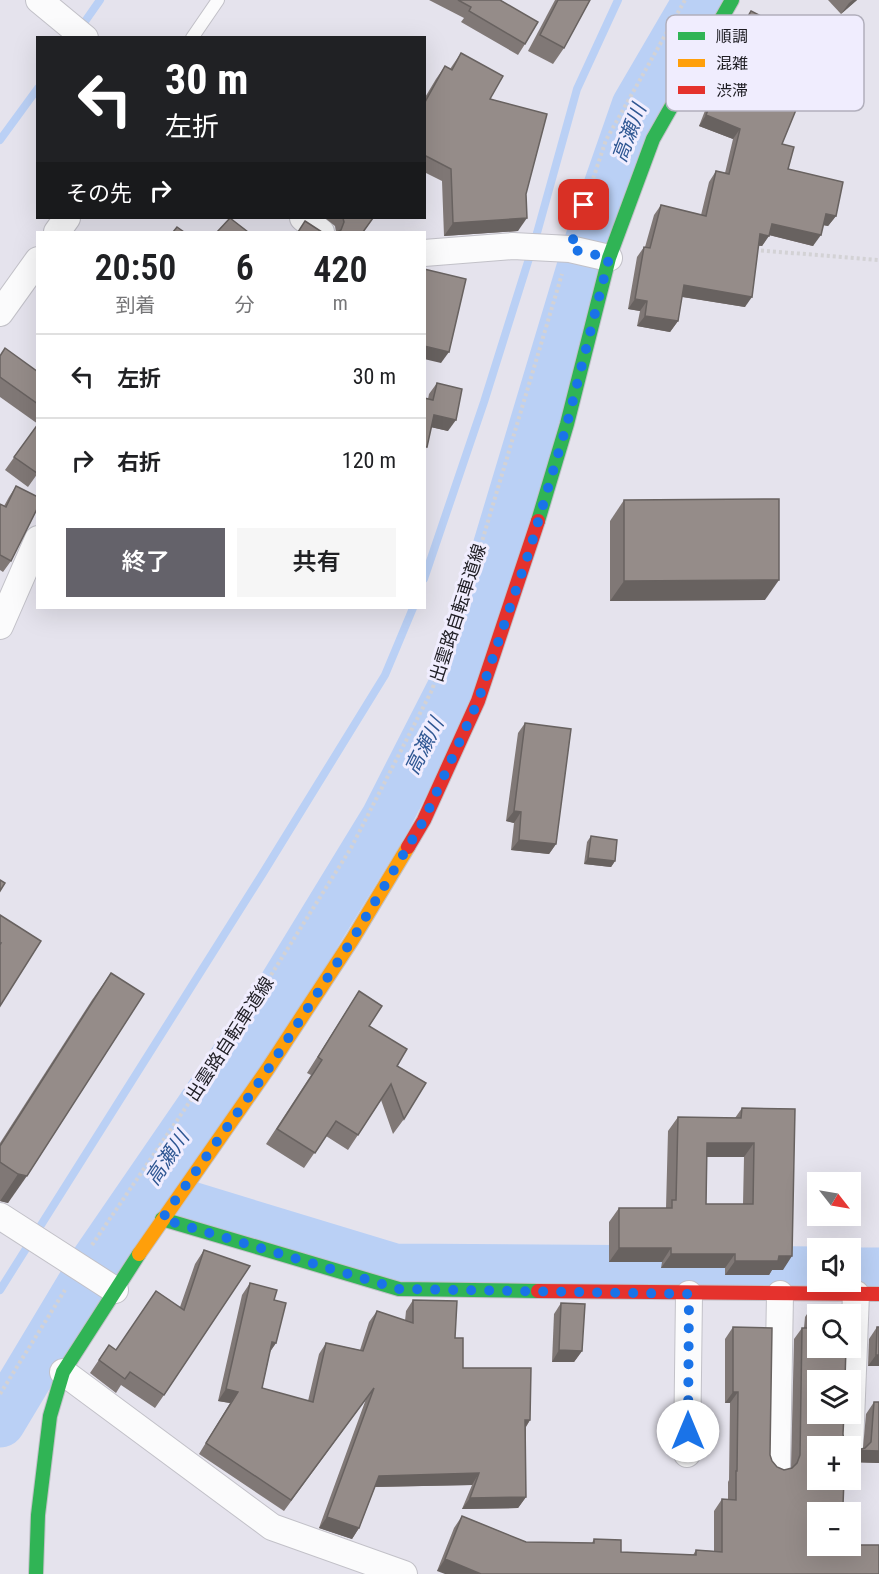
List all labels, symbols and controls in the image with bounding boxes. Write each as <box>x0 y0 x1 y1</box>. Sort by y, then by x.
legend <box>666 15 864 111</box>
text: 順調 <box>716 27 748 46</box>
text: 混雑 <box>716 54 748 73</box>
text: 30 m <box>165 55 248 104</box>
icon: left <box>66 60 144 138</box>
text: 渋滞 <box>716 81 748 100</box>
water label: 高瀬川 <box>607 99 652 165</box>
text: 左折 <box>165 111 219 143</box>
icon: right <box>144 174 177 207</box>
pin <box>558 179 609 230</box>
text: その先 <box>66 181 132 206</box>
icon: arrive <box>567 188 600 221</box>
text: 20:50 <box>94 247 176 289</box>
text: 6 <box>236 247 254 289</box>
text: 420 <box>313 249 368 291</box>
text: m <box>333 291 348 315</box>
text: 到着 <box>115 293 155 317</box>
text: 分 <box>235 293 255 317</box>
icon: left <box>66 360 99 393</box>
text: 30 m <box>353 364 396 389</box>
text: 左折 <box>117 366 161 391</box>
icon: right <box>66 444 99 477</box>
text: 120 m <box>342 448 396 473</box>
text: 右折 <box>117 450 161 475</box>
button: 終了 <box>66 528 225 597</box>
button: 共有 <box>237 528 396 597</box>
street label: 出雲路自転車道線 <box>425 541 490 685</box>
water label: 高瀬川 <box>400 712 449 778</box>
street label: 出雲路自転車道線 <box>182 973 278 1105</box>
water label: 高瀬川 <box>140 1125 195 1190</box>
north arrow <box>807 1172 861 1226</box>
map controls <box>807 1172 861 1556</box>
button: sound <box>807 1238 861 1292</box>
button: search <box>807 1304 861 1358</box>
button: layers <box>807 1370 861 1424</box>
position arrow <box>656 1399 720 1463</box>
button: + <box>807 1436 861 1490</box>
button: − <box>807 1502 861 1556</box>

